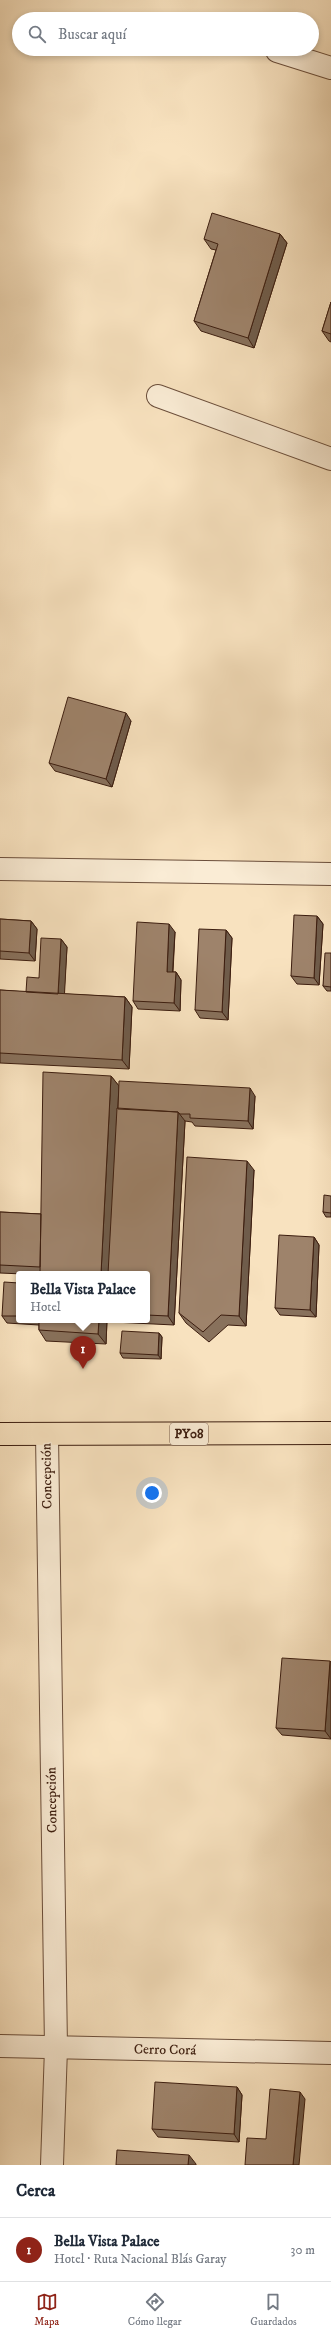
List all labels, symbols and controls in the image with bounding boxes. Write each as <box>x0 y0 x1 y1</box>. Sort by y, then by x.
search box <box>12 12 319 56</box>
icon: search <box>26 23 48 45</box>
text: Buscar aquí <box>58 25 126 44</box>
popup <box>16 1271 150 1323</box>
text: Bella Vista Palace <box>30 1280 136 1299</box>
text: Hotel <box>30 1299 61 1315</box>
pin: 1 <box>70 1336 96 1369</box>
road number: PY08 <box>170 1423 208 1445</box>
street label: Concepción <box>37 1442 57 1509</box>
your location <box>142 1483 162 1503</box>
street label: Concepción <box>42 1766 62 1833</box>
street label: Cerro Corá <box>134 2040 196 2060</box>
text: Cerca <box>16 2180 55 2202</box>
text: Bella Vista Palace <box>54 2232 160 2251</box>
text: 1 <box>27 2242 31 2258</box>
text: 30 m <box>291 2242 315 2258</box>
text: Hotel · Ruta Nacional Blás Garay <box>54 2251 227 2267</box>
tab: Mapa <box>34 2291 59 2329</box>
tab: Cómo llegar <box>128 2291 182 2329</box>
tab: Guardados <box>250 2291 297 2329</box>

